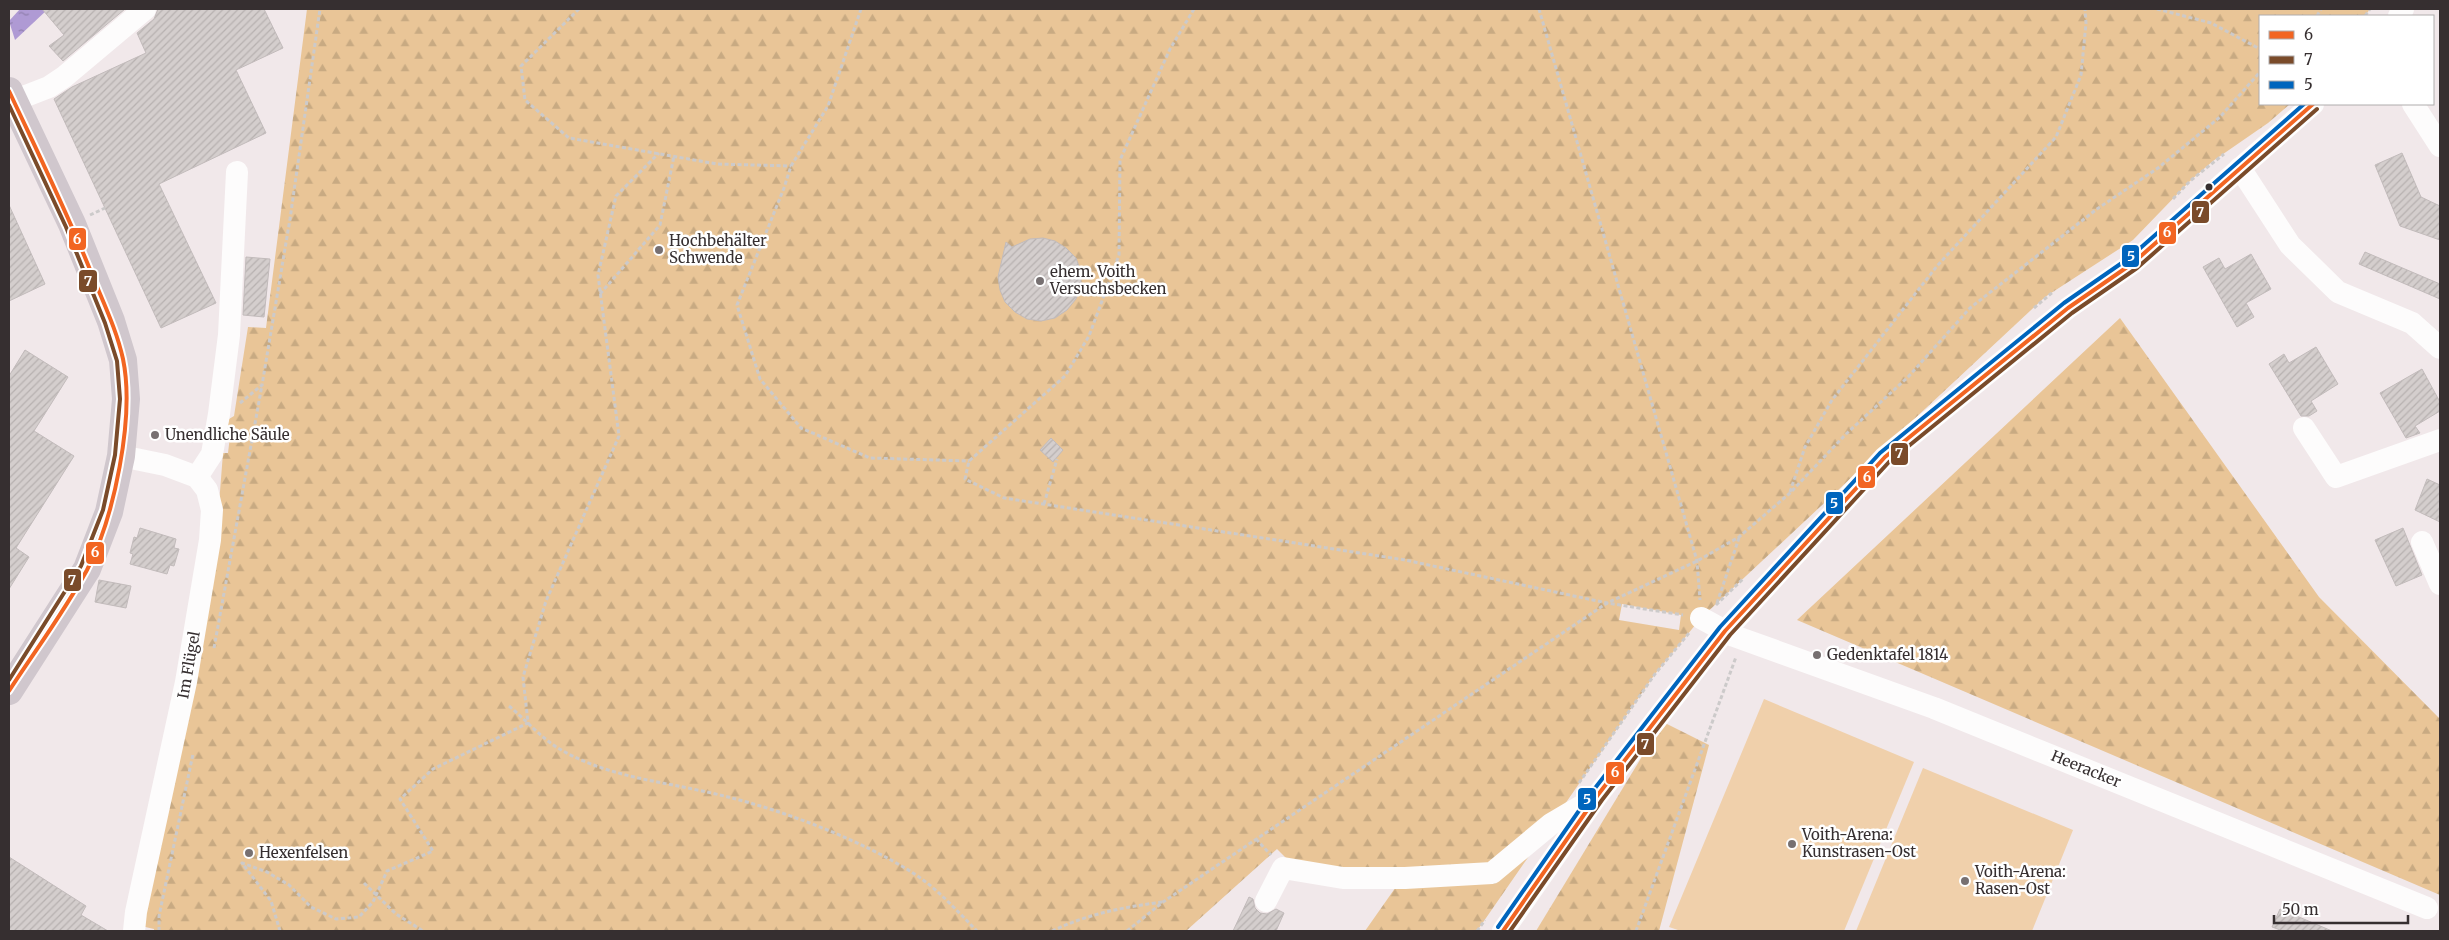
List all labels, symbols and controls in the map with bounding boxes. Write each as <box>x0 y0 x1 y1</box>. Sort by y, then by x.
legend <box>2259 15 2434 105</box>
text: 6 <box>2304 25 2313 44</box>
text: 7 <box>2304 50 2313 69</box>
text: 5 <box>2304 75 2313 94</box>
unlabelled marker <box>2204 182 2214 192</box>
line badge: 7 <box>2191 200 2210 224</box>
text: 7 <box>2196 203 2204 221</box>
line badge: 6 <box>2158 221 2177 245</box>
text: 6 <box>2163 223 2172 241</box>
line badge: 6 <box>68 227 87 251</box>
text: 6 <box>73 230 82 248</box>
place label: Hochbehälter Schwende <box>669 231 767 267</box>
marker: Hochbehälter Schwende <box>653 244 665 256</box>
line badge: 5 <box>2121 244 2140 268</box>
text: 5 <box>2127 247 2135 265</box>
place label: ehem. Voith Versuchsbecken <box>1049 262 1166 298</box>
line badge: 7 <box>78 269 98 293</box>
text: 7 <box>84 272 92 290</box>
marker: ehem. Voith Versuchsbecken <box>1034 275 1046 287</box>
place label: Unendliche Säule <box>165 425 290 444</box>
marker: Unendliche Säule <box>149 429 161 441</box>
line badge: 7 <box>1890 442 1909 466</box>
text: 7 <box>1895 444 1903 462</box>
line badge: 6 <box>1857 465 1876 489</box>
text: 6 <box>1863 468 1872 486</box>
line badge: 5 <box>1825 491 1844 515</box>
text: 5 <box>1830 494 1838 512</box>
line badge: 6 <box>85 541 105 565</box>
text: 6 <box>91 543 100 561</box>
line badge: 7 <box>63 568 82 592</box>
text: 7 <box>68 571 76 589</box>
street label: Im Flügel <box>173 629 204 700</box>
place label: Gedenktafel 1814 <box>1827 645 1948 664</box>
marker: Gedenktafel 1814 <box>1811 649 1823 661</box>
line badge: 7 <box>1636 732 1655 756</box>
text: 7 <box>1641 735 1649 753</box>
street label: Heeracker <box>2049 746 2124 791</box>
line badge: 6 <box>1605 761 1625 785</box>
text: 6 <box>1611 763 1620 781</box>
line badge: 5 <box>1577 787 1597 811</box>
text: 5 <box>1583 790 1591 808</box>
place label: Voith-Arena: Kunstrasen-Ost <box>1801 825 1916 861</box>
marker: Voith-Arena: Kunstrasen-Ost <box>1786 838 1798 850</box>
place label: Hexenfelsen <box>259 843 348 862</box>
marker: Hexenfelsen <box>243 847 255 859</box>
place label: Voith-Arena: Rasen-Ost <box>1974 862 2066 898</box>
marker: Voith-Arena: Rasen-Ost <box>1959 875 1971 887</box>
scale bar <box>2274 892 2408 924</box>
text: 50 m <box>2282 900 2319 919</box>

